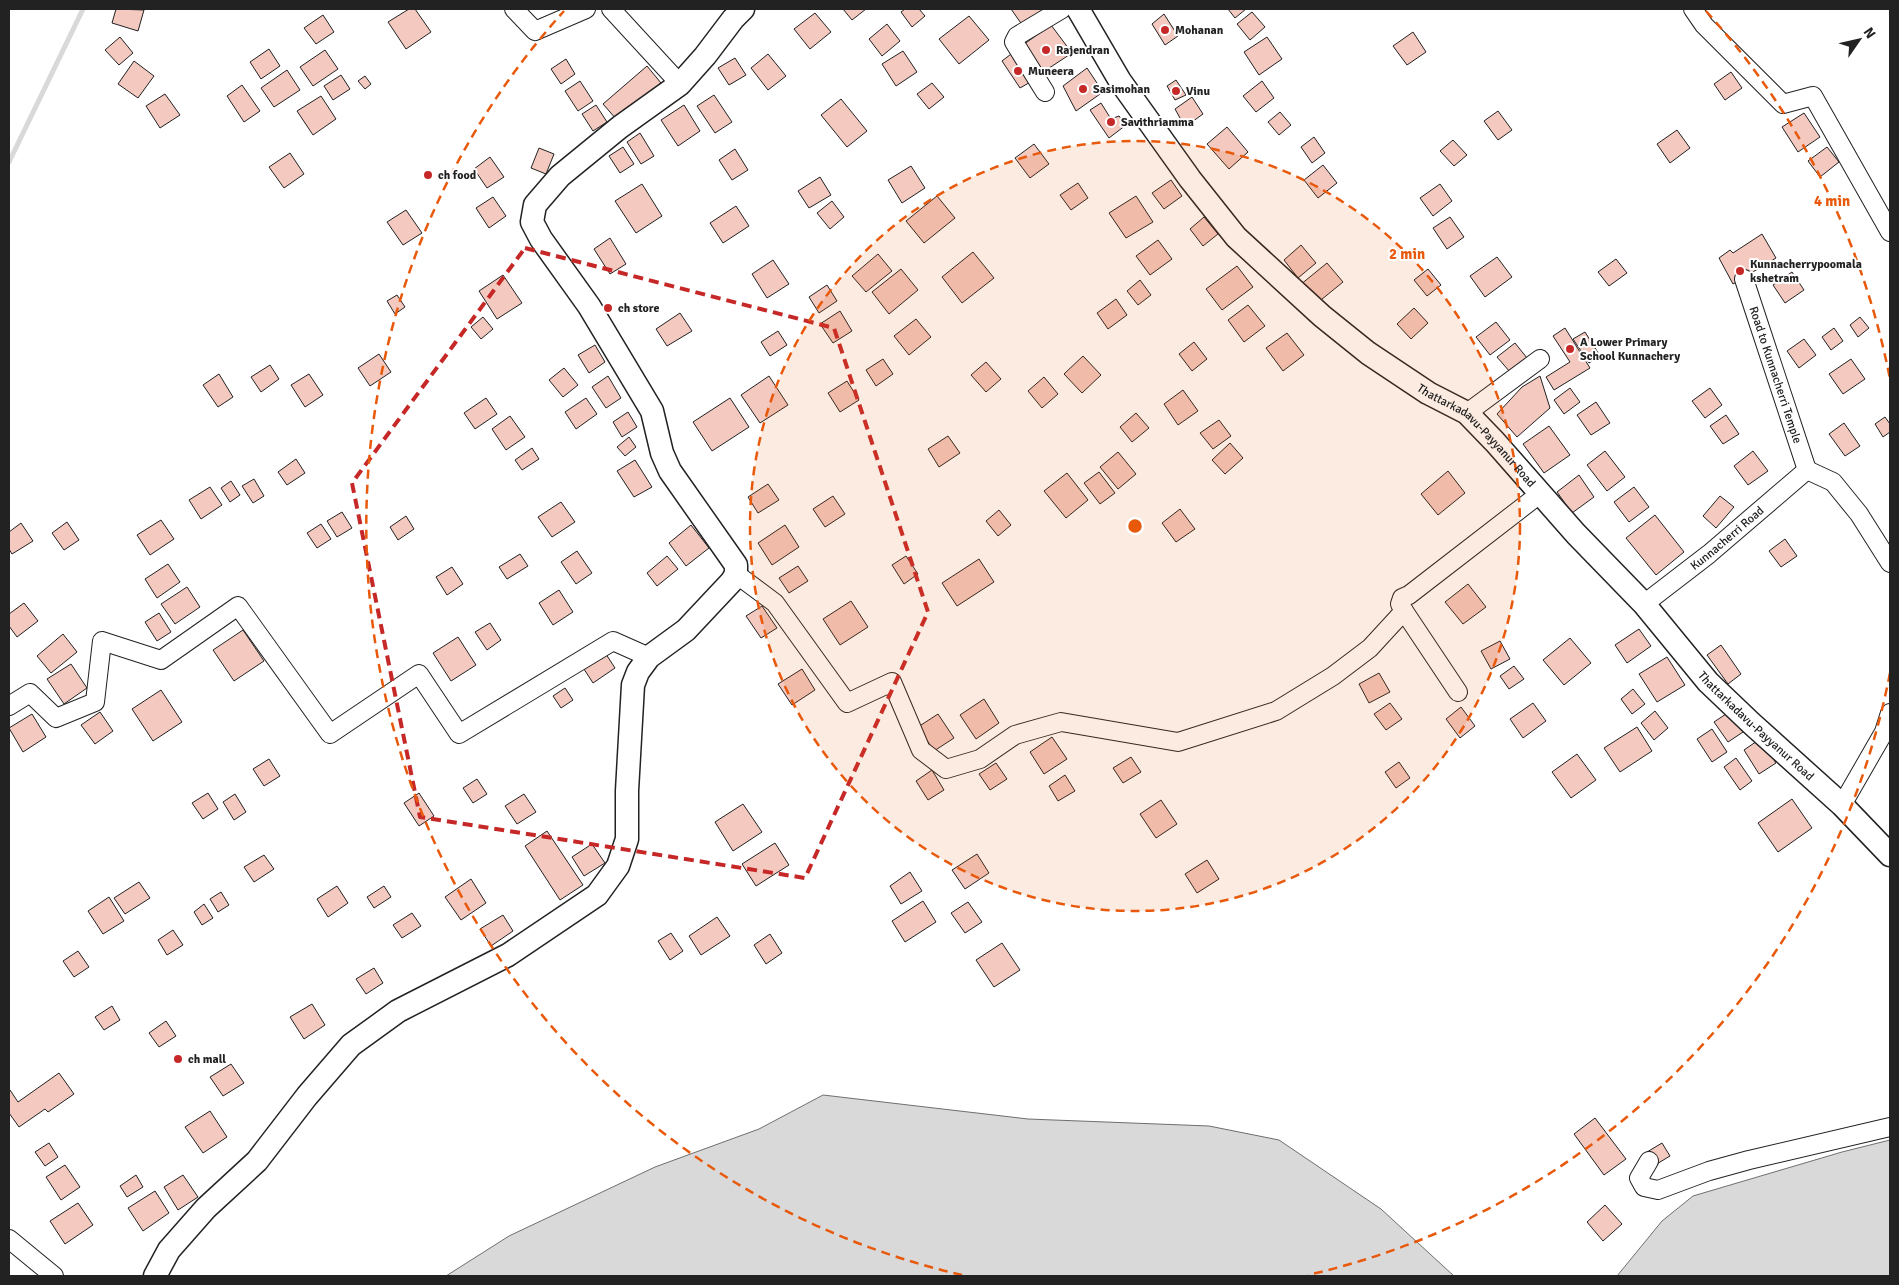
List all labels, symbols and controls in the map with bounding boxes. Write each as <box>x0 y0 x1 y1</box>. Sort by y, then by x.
north arrow <box>1834 15 1884 65</box>
place label: Mohanan <box>1175 23 1224 38</box>
marker: Mohanan <box>1159 24 1171 36</box>
text: N <box>1860 24 1879 42</box>
place label: Rajendran <box>1056 43 1110 58</box>
marker: Rajendran <box>1040 44 1052 56</box>
place label: Muneera <box>1028 64 1074 79</box>
marker: Muneera <box>1012 65 1024 77</box>
place label: Sasimohan <box>1093 82 1150 97</box>
marker: Sasimohan <box>1077 83 1089 95</box>
place label: Vinu <box>1186 84 1210 99</box>
marker: Vinu <box>1170 85 1182 97</box>
place label: Savithriamma <box>1121 115 1194 130</box>
marker: Savithriamma <box>1105 116 1117 128</box>
place label: ch food <box>438 168 477 183</box>
marker: ch food <box>422 169 434 181</box>
text: 4 min <box>1814 192 1850 210</box>
text: 2 min <box>1389 245 1425 263</box>
place label: Kunnacherrypoomala kshetram <box>1750 257 1862 286</box>
marker: Kunnacherrypoomala kshetram <box>1734 265 1746 277</box>
place label: ch store <box>618 301 659 316</box>
marker: ch store <box>602 302 614 314</box>
street label: Road to Kunnacherri Temple <box>1746 304 1805 445</box>
place label: A Lower Primary School Kunnachery <box>1580 335 1680 364</box>
marker: A Lower Primary School Kunnachery <box>1564 343 1576 355</box>
street label: Thattarkadavu-Payyanur Road <box>1414 380 1539 490</box>
street label: Kunnacherri Road <box>1687 503 1767 573</box>
centre of rings <box>1126 517 1144 535</box>
street label: Thattarkadavu-Payyanur Road <box>1695 668 1817 784</box>
place label: ch mall <box>188 1052 226 1067</box>
marker: ch mall <box>172 1053 184 1065</box>

